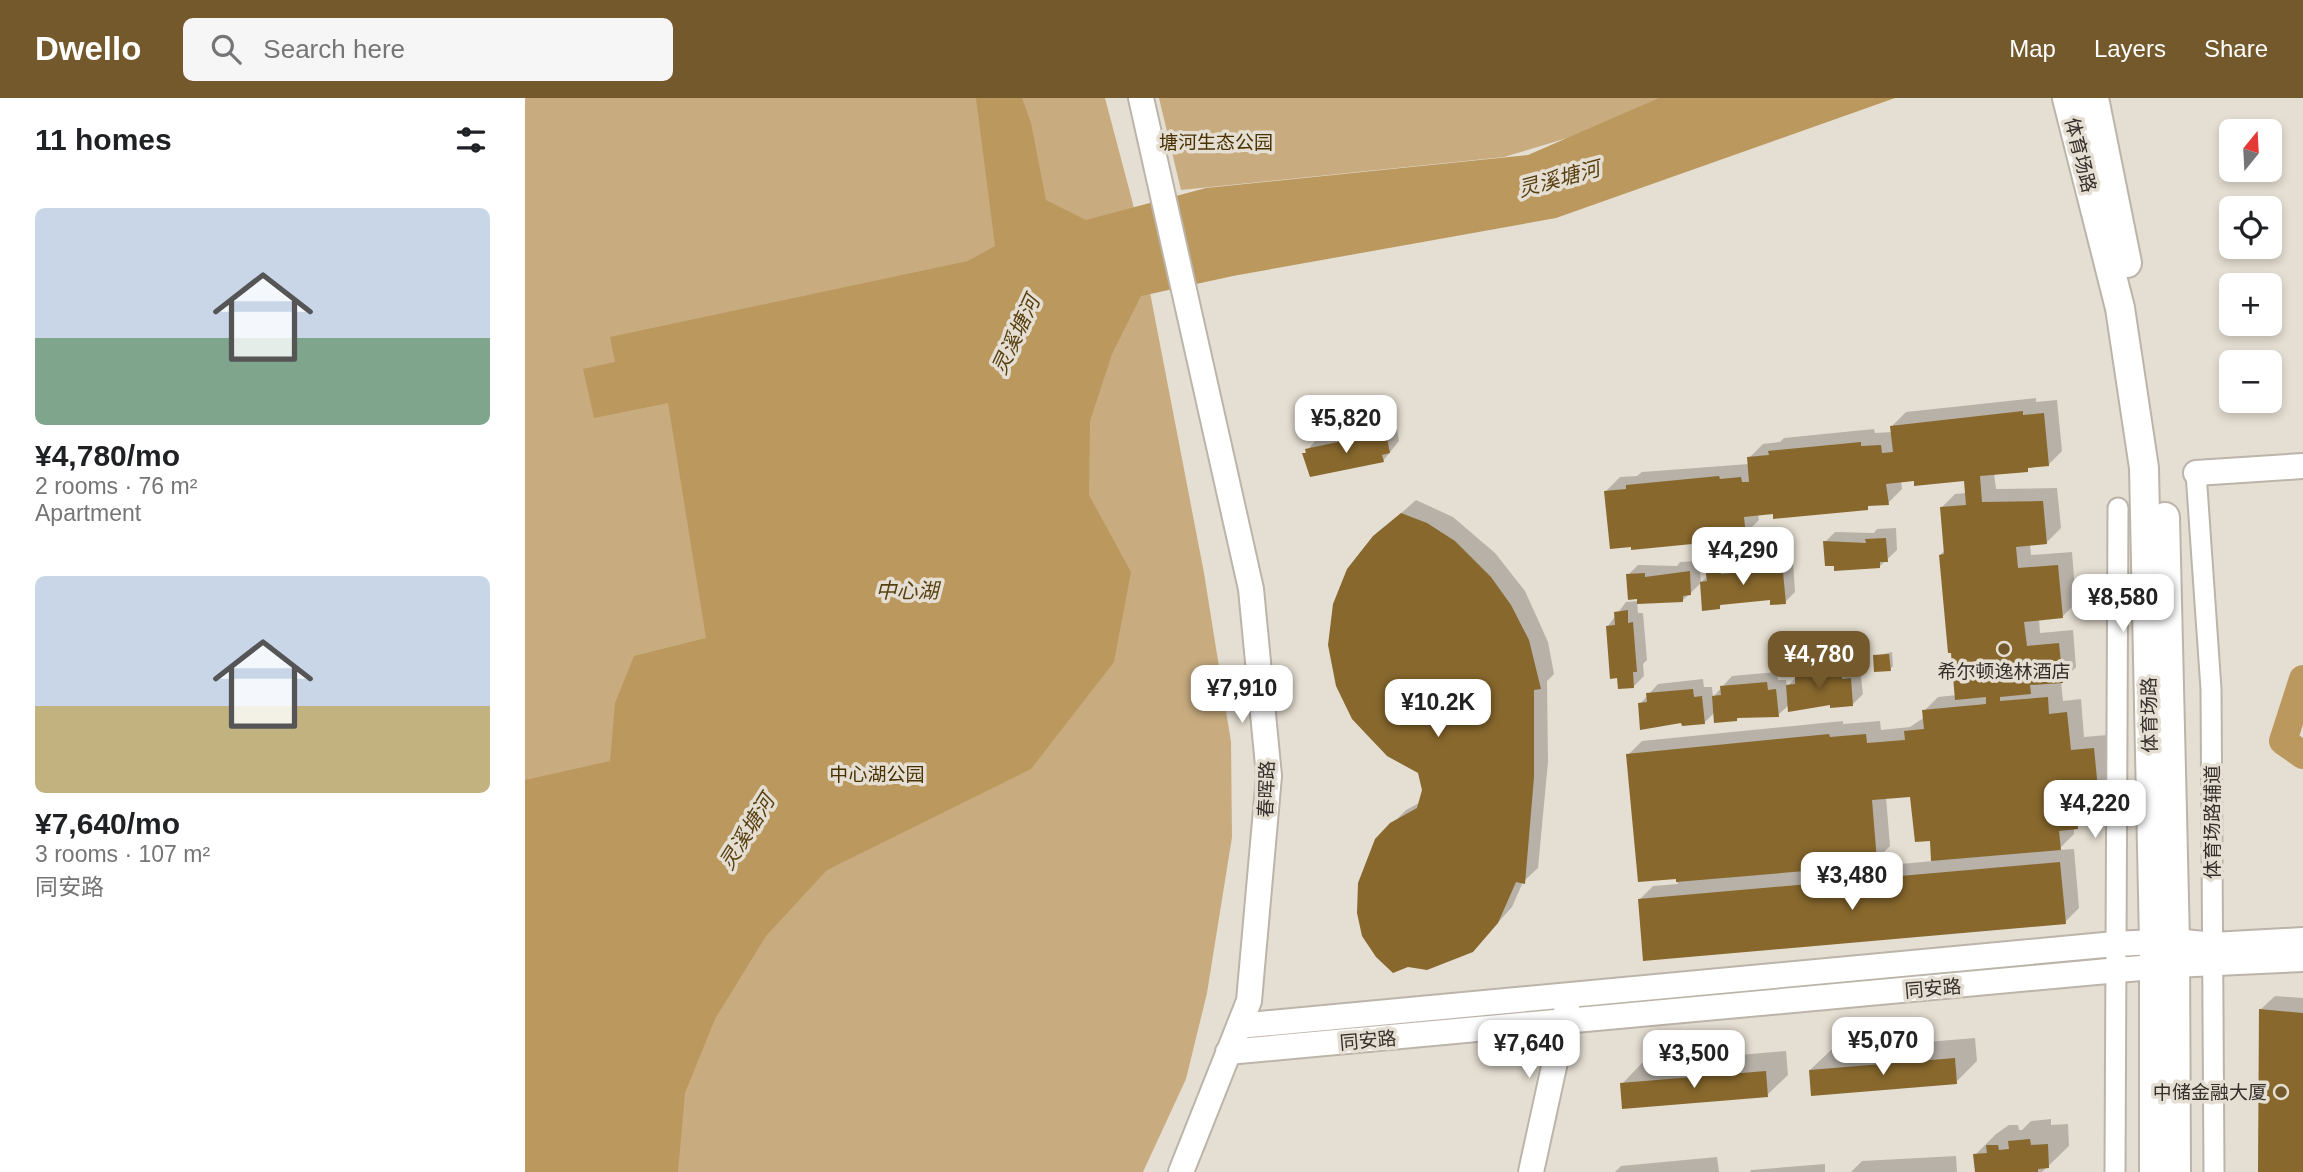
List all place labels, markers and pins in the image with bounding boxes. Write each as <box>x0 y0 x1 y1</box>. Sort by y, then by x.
pin: ¥5,820 <box>1289 396 1403 455</box>
pin: ¥4,290 <box>1686 528 1800 587</box>
pin: ¥8,580 <box>2066 574 2180 634</box>
pin: ¥4,780 <box>1762 632 1876 691</box>
marker: 希尔顿逸林酒店 <box>1996 641 2012 657</box>
place label: 希尔顿逸林酒店 <box>1937 661 2071 682</box>
pin: ¥7,910 <box>1185 666 1299 725</box>
pin: ¥10.2K <box>1381 680 1495 739</box>
pin: ¥4,220 <box>2038 780 2152 840</box>
pin: ¥3,480 <box>1795 852 1909 912</box>
pin: ¥5,070 <box>1826 1018 1940 1077</box>
pin: ¥7,640 <box>1472 1020 1586 1080</box>
pin: ¥3,500 <box>1637 1030 1751 1090</box>
place label: 中储金融大厦 <box>2153 1082 2267 1103</box>
marker: 中储金融大厦 <box>2273 1084 2289 1100</box>

